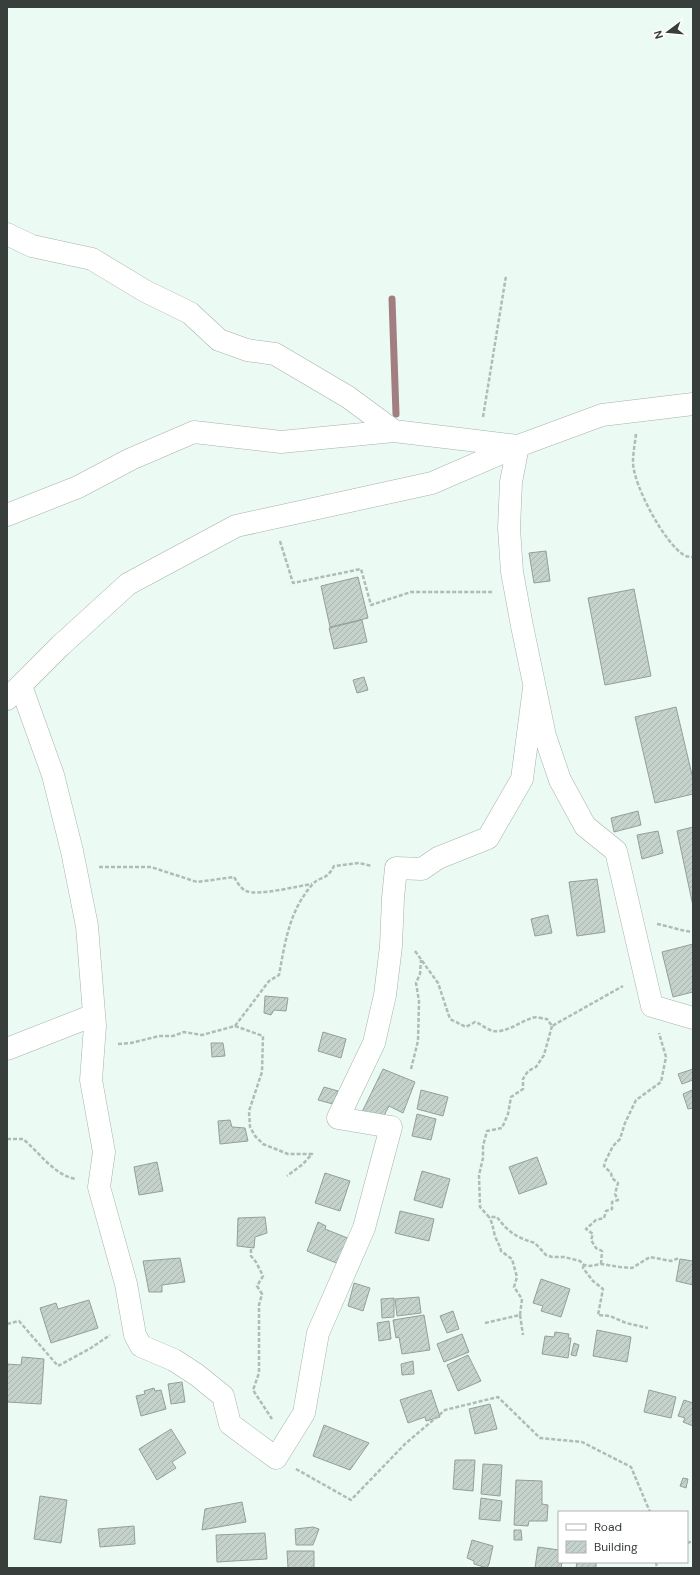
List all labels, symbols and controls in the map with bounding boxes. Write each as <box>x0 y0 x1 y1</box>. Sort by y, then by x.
north arrow <box>648 12 688 52</box>
text: N <box>651 29 666 41</box>
legend <box>558 1511 688 1563</box>
text: Road <box>594 1519 622 1535</box>
text: Building <box>594 1539 638 1555</box>

